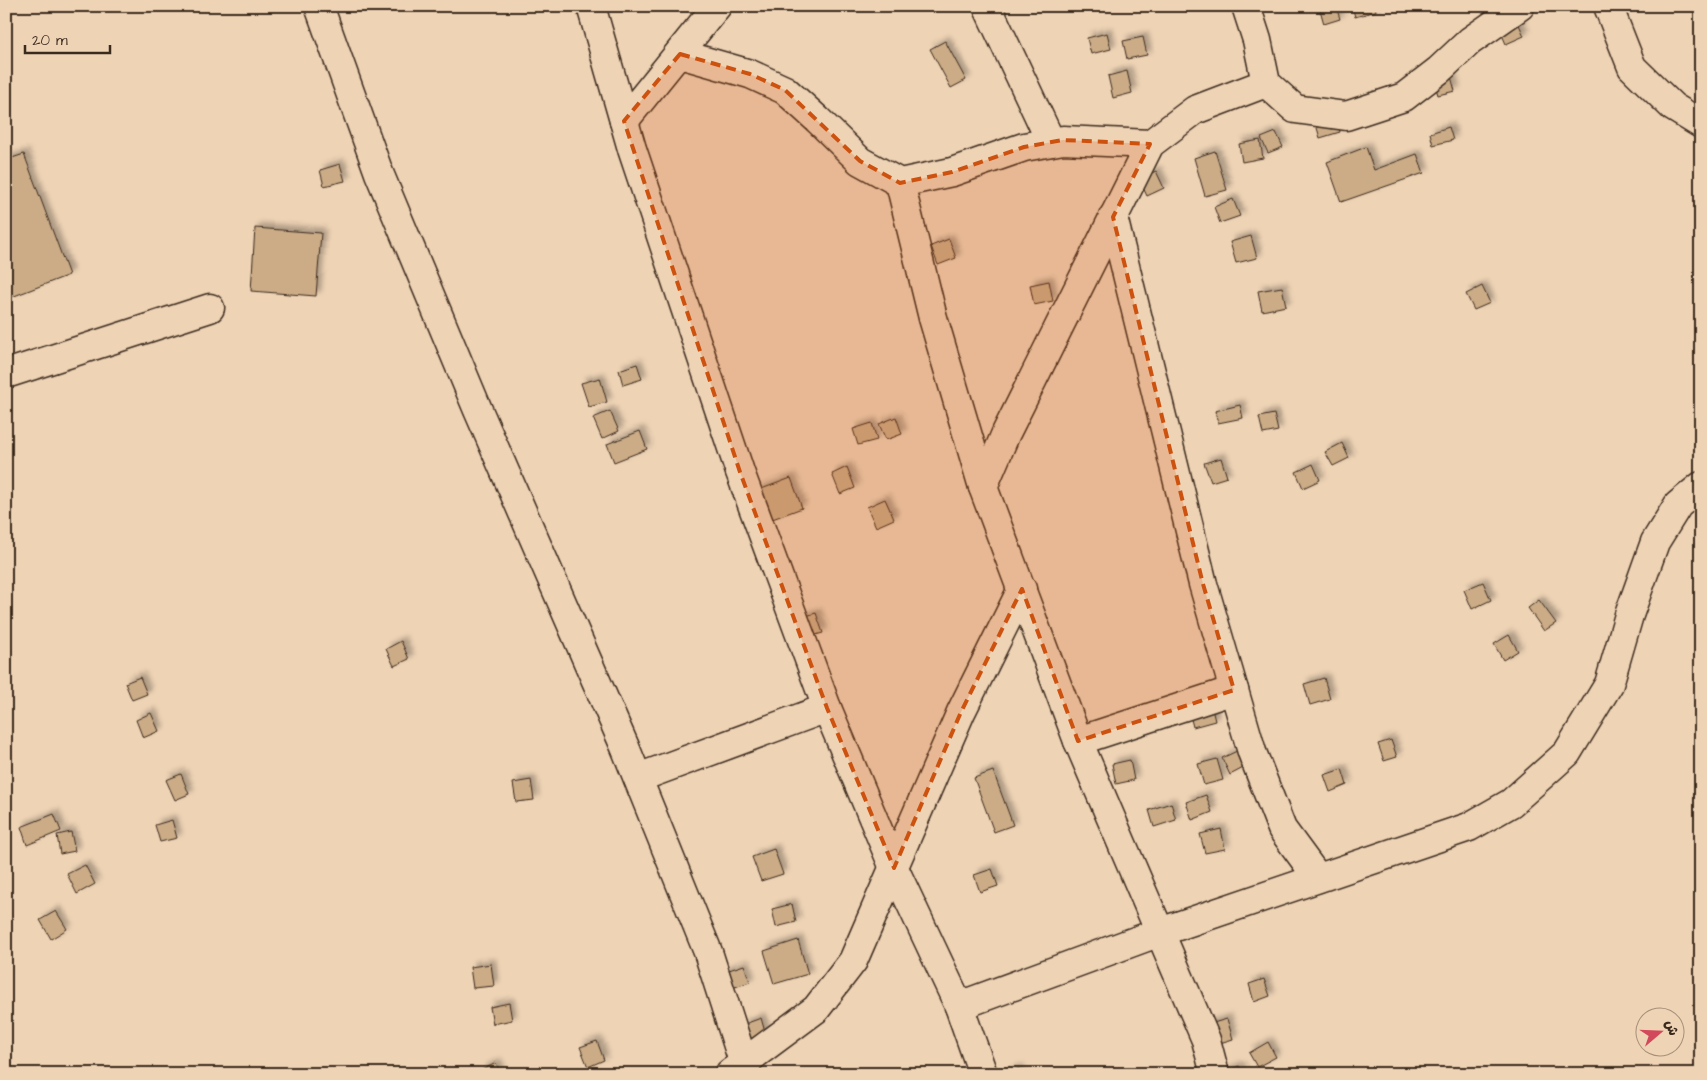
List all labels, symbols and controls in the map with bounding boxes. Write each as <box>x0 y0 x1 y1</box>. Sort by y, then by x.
scale bar <box>25 22 110 54</box>
text: 20 m <box>32 30 68 51</box>
north arrow <box>1634 1008 1684 1058</box>
text: ش <box>1659 1018 1683 1039</box>

